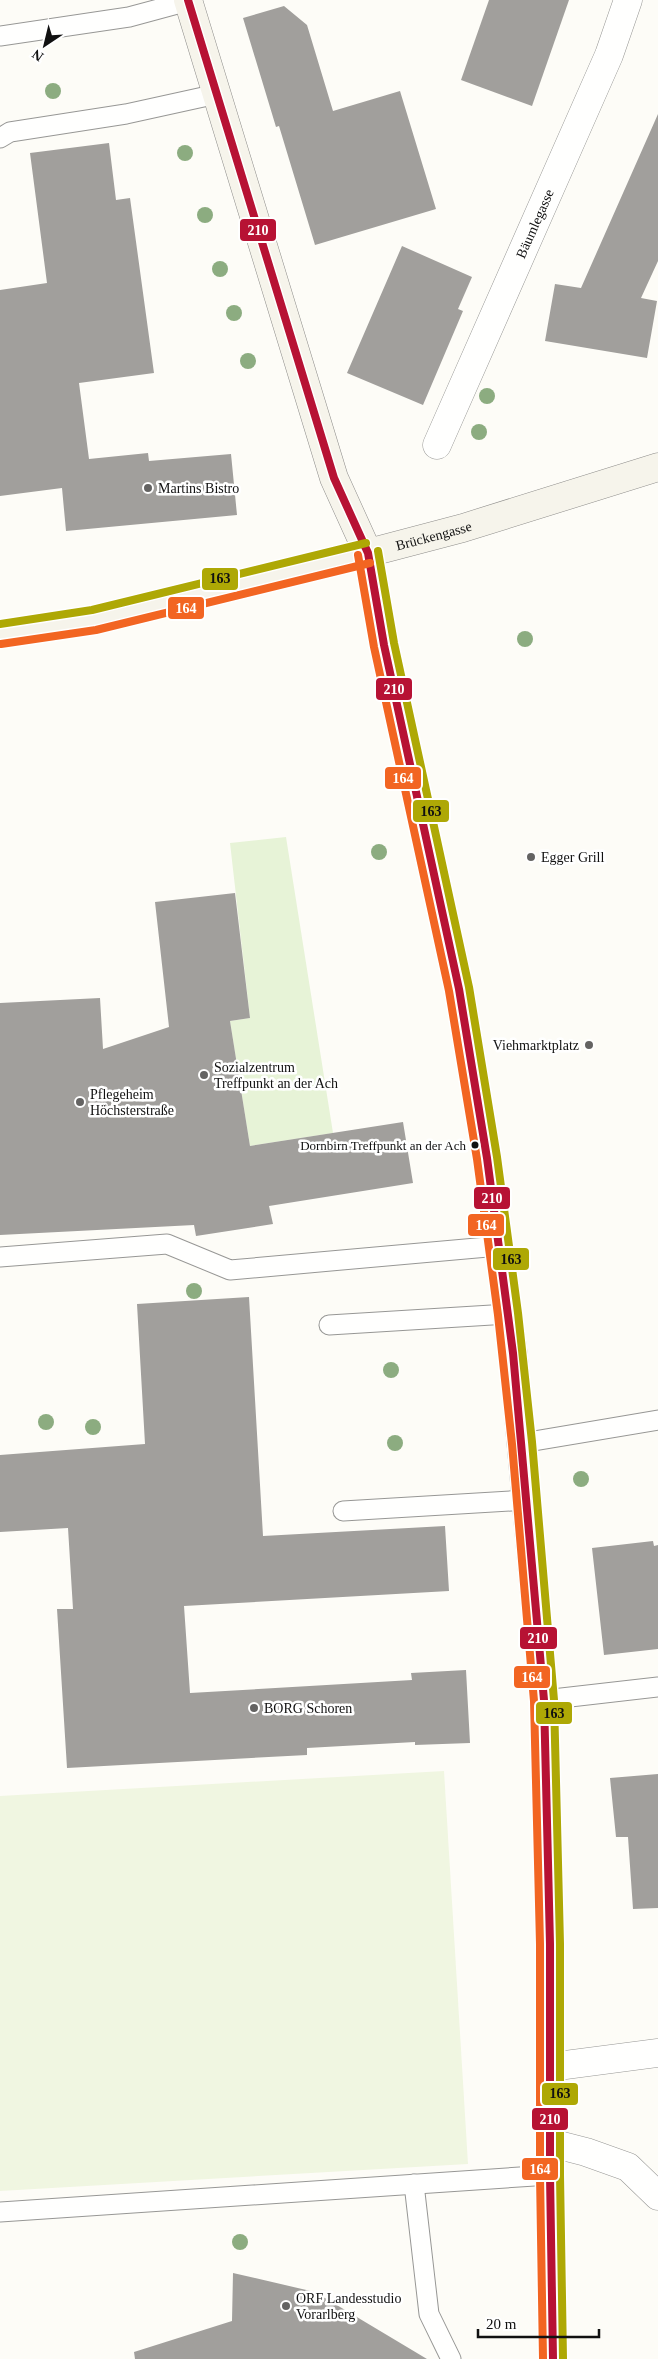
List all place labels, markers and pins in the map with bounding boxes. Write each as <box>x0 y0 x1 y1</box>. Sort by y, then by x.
place label: Martins Bistro <box>158 481 239 496</box>
marker: Martins Bistro <box>142 482 154 494</box>
place label: Egger Grill <box>541 850 604 865</box>
marker: Egger Grill <box>525 851 537 863</box>
place label: Viehmarktplatz <box>493 1038 579 1053</box>
marker: Viehmarktplatz <box>583 1039 595 1051</box>
place label: Sozialzentrum Treffpunkt an der Ach <box>214 1060 338 1091</box>
marker: Sozialzentrum Treffpunkt an der Ach <box>198 1069 210 1081</box>
place label: Pflegeheim Höchsterstraße <box>90 1087 174 1118</box>
marker: Pflegeheim Höchsterstraße <box>74 1096 86 1108</box>
place label: Dornbirn Treffpunkt an der Ach <box>300 1138 466 1153</box>
marker: Dornbirn Treffpunkt an der Ach <box>470 1140 480 1150</box>
place label: BORG Schoren <box>264 1701 352 1716</box>
marker: BORG Schoren <box>248 1702 260 1714</box>
place label: ORF Landesstudio Vorarlberg <box>296 2291 401 2322</box>
marker: ORF Landesstudio Vorarlberg <box>280 2300 292 2312</box>

